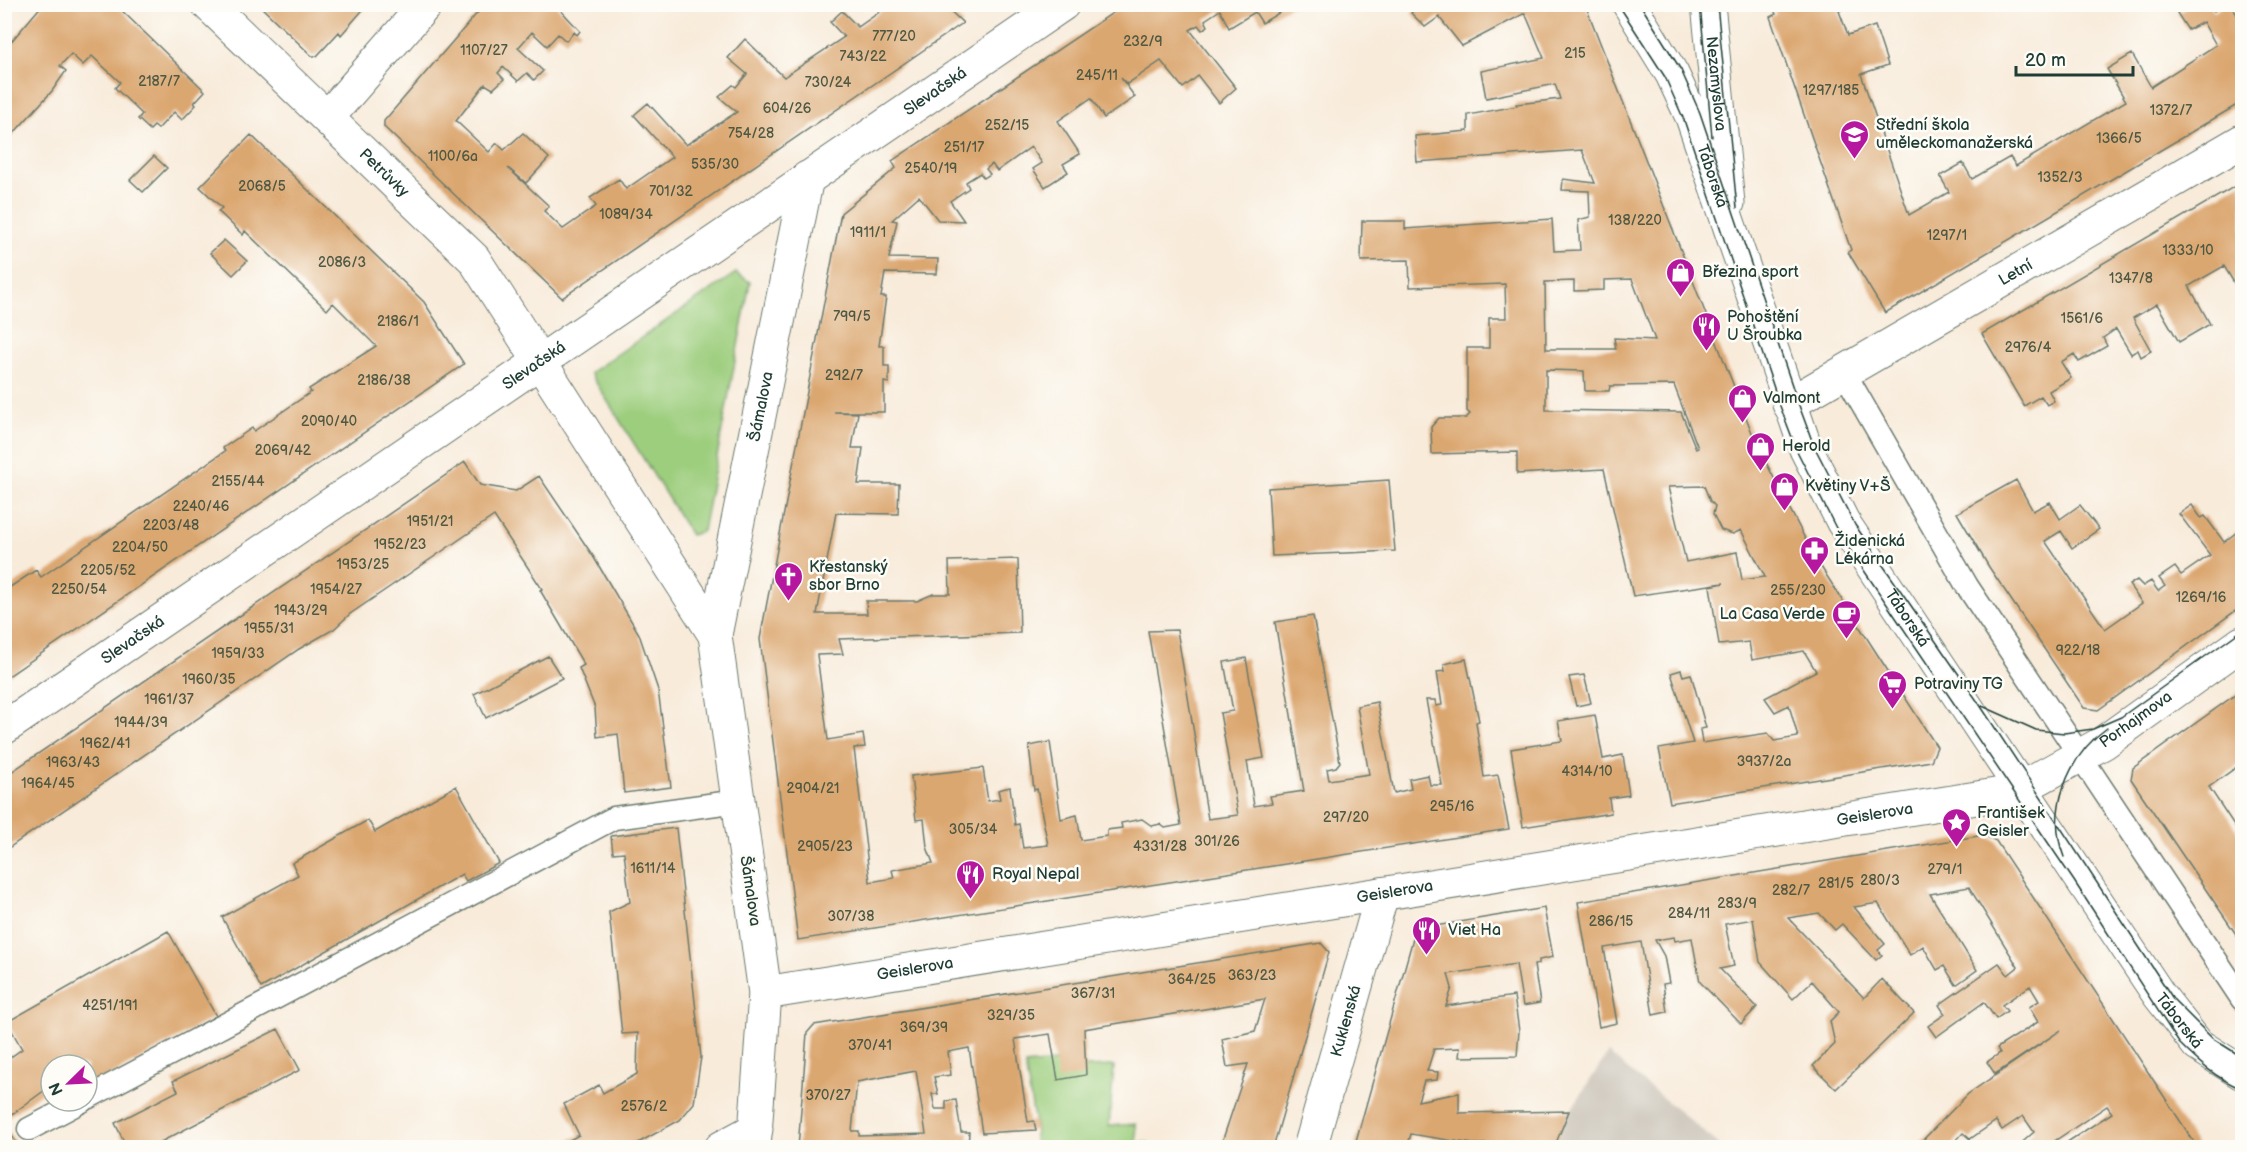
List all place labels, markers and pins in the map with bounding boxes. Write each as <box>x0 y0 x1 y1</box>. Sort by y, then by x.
place label: Střední škola uměleckomanažerská <box>1876 116 2033 153</box>
school or university icon: Střední škola uměleckomanažerská <box>1839 118 1871 160</box>
shop icon: Březina sport <box>1665 256 1697 298</box>
place label: Březina sport <box>1702 263 1799 282</box>
place label: Pohoštění U Šroubka <box>1727 308 1802 345</box>
restaurant icon: Pohoštění U Šroubka <box>1690 310 1722 352</box>
shop icon: Valmont <box>1726 382 1758 424</box>
place label: Valmont <box>1763 389 1821 408</box>
shop icon: Herold <box>1745 430 1777 472</box>
place label: Herold <box>1782 437 1830 456</box>
shop icon: Květiny V+Š <box>1768 470 1800 512</box>
place label: Květiny V+Š <box>1805 475 1891 496</box>
place label: Židenická Lékárna <box>1834 530 1905 569</box>
pharmacy icon: Židenická Lékárna <box>1798 534 1830 576</box>
place label: Křestanský sbor Brno <box>809 558 889 595</box>
church icon: Křestanský sbor Brno <box>772 560 804 602</box>
cafe icon: La Casa Verde <box>1830 598 1862 640</box>
place label: La Casa Verde <box>1719 605 1826 624</box>
supermarket icon: Potraviny TG <box>1877 668 1909 710</box>
place label: Potraviny TG <box>1914 675 2003 694</box>
place label: František Geisler <box>1977 804 2045 841</box>
place icon: František Geisler <box>1940 806 1972 848</box>
restaurant icon: Royal Nepal <box>955 858 987 900</box>
place label: Royal Nepal <box>992 865 1079 884</box>
restaurant icon: Viet Ha <box>1411 914 1443 956</box>
place label: Viet Ha <box>1448 921 1501 940</box>

